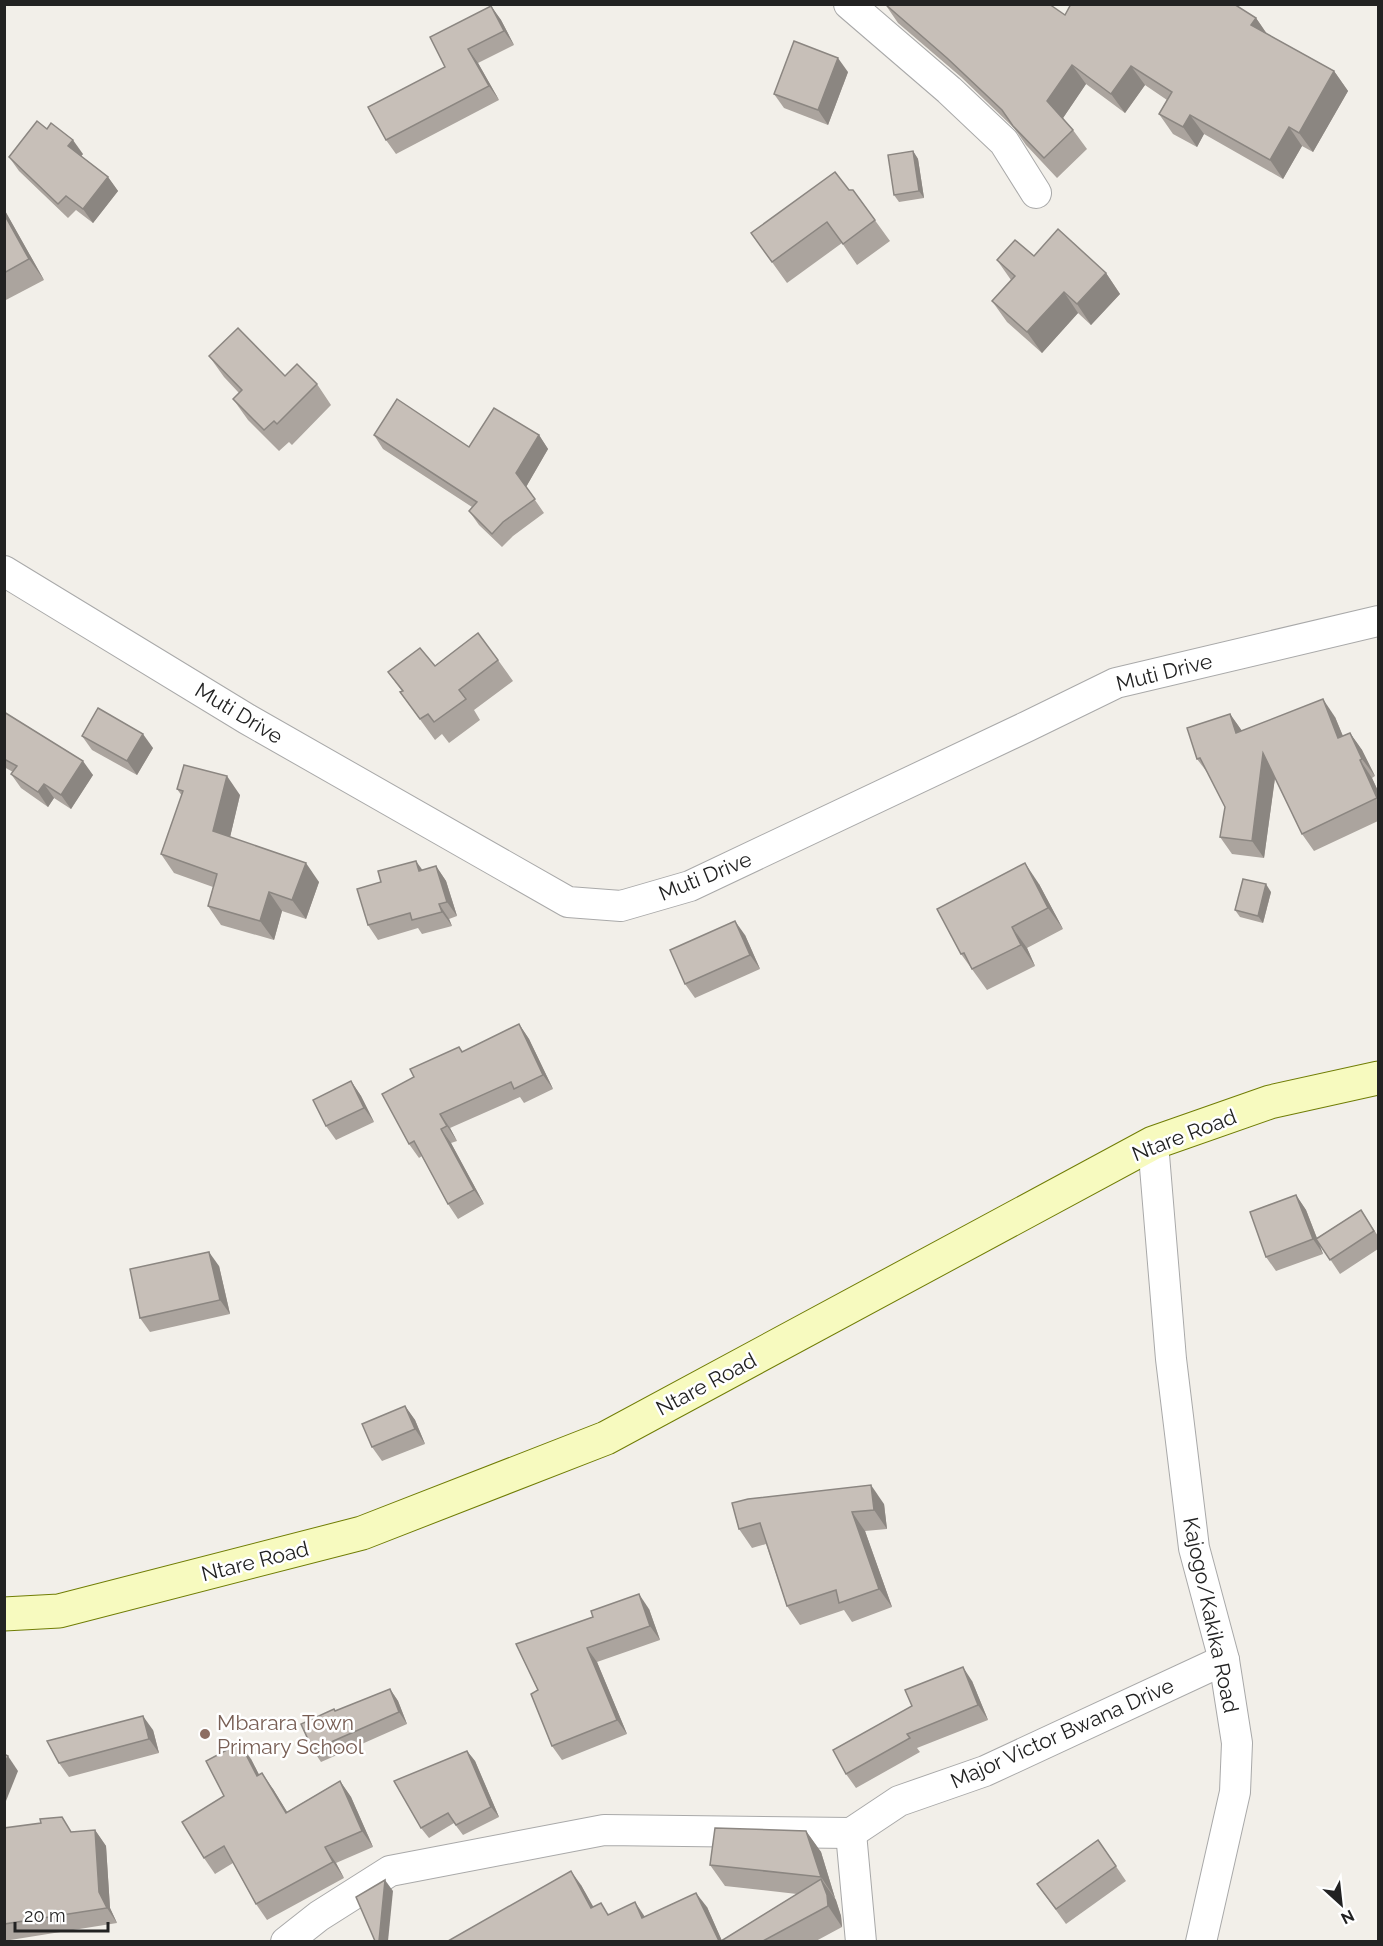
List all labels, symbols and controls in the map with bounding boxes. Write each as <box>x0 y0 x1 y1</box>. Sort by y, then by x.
street label: Muti Drive <box>1113 648 1215 696</box>
street label: Muti Drive <box>191 677 287 749</box>
street label: Muti Drive <box>655 846 755 906</box>
street label: Ntare Road <box>1128 1104 1240 1166</box>
street label: Ntare Road <box>652 1347 760 1421</box>
street label: Kajogo/Kakika Road <box>1178 1515 1244 1715</box>
street label: Ntare Road <box>199 1536 311 1586</box>
street label: Major Victor Bwana Drive <box>947 1672 1177 1794</box>
place label: Mbarara Town Primary School <box>217 1710 364 1759</box>
marker: Mbarara Town Primary School <box>198 1727 212 1741</box>
north arrow <box>1311 1874 1371 1934</box>
scale bar <box>15 1895 108 1933</box>
text: 20 m <box>24 1905 66 1926</box>
text: N <box>1338 1906 1357 1928</box>

